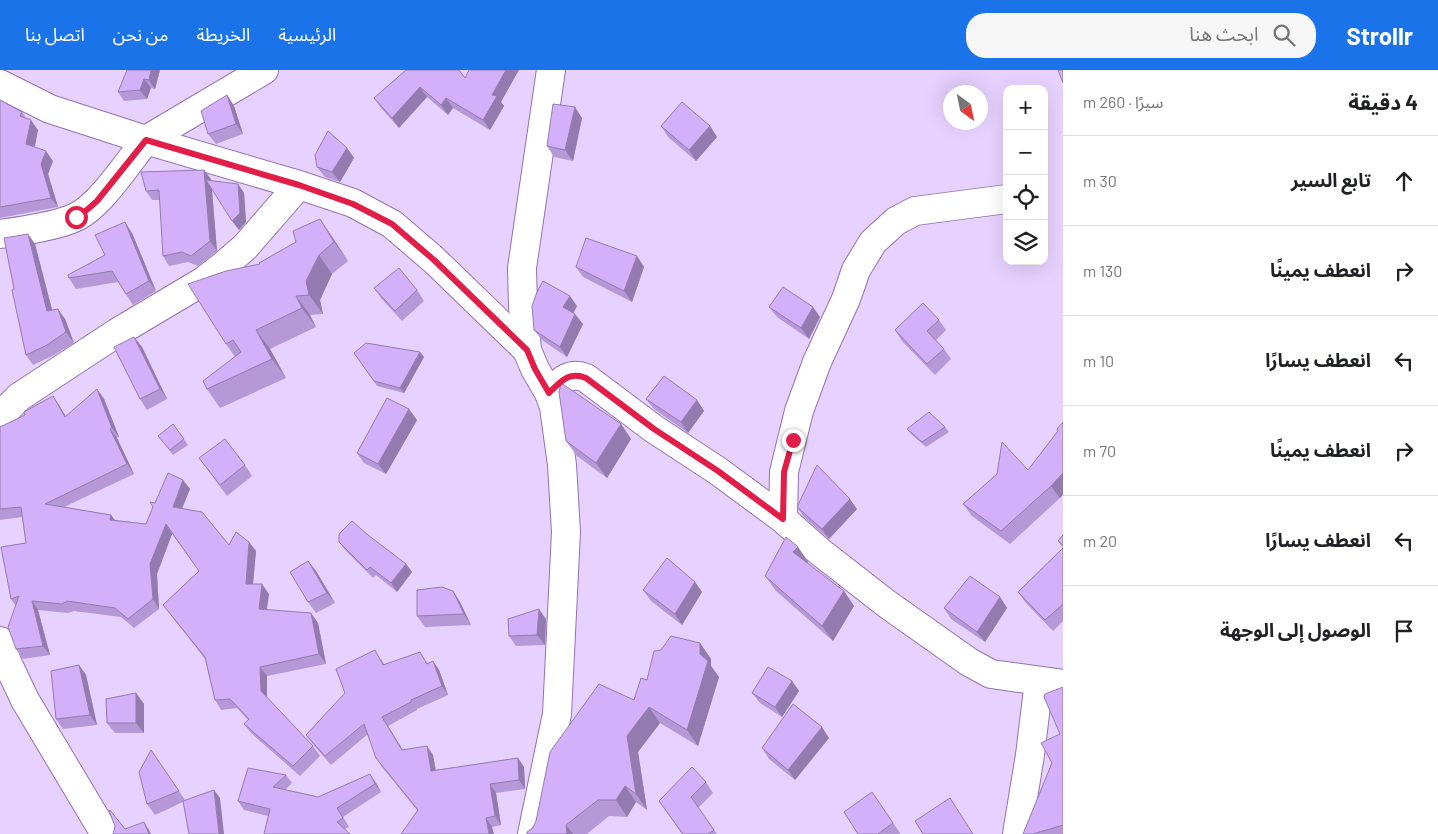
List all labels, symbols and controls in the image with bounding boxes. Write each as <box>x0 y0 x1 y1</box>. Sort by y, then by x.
search box <box>966 13 1316 58</box>
icon: search <box>1270 21 1298 49</box>
text: Strollr <box>1346 21 1413 50</box>
text: ابحث هنا <box>1189 22 1258 45</box>
text: اتصل بنا <box>25 23 85 45</box>
text: من نحن <box>113 23 168 45</box>
text: الخريطة <box>196 23 250 45</box>
text: الرئيسية <box>278 23 336 45</box>
north arrow <box>943 85 988 130</box>
map controls <box>1003 85 1048 265</box>
button: + <box>1003 85 1048 130</box>
text: 4 دقيقة <box>1348 89 1418 114</box>
text: سيرًا · 260 m <box>1083 92 1163 111</box>
button: − <box>1003 130 1048 175</box>
icon: ahead <box>1390 167 1418 195</box>
text: تابع السير <box>1291 168 1371 191</box>
text: 30 m <box>1083 171 1117 190</box>
button: locate <box>1003 175 1048 220</box>
route start <box>65 206 88 229</box>
button: layers <box>1003 220 1048 265</box>
icon: right <box>1390 257 1418 285</box>
text: انعطف يمينًا <box>1270 258 1371 281</box>
text: 130 m <box>1083 261 1122 280</box>
icon: left <box>1390 347 1418 375</box>
text: انعطف يسارًا <box>1265 348 1371 371</box>
text: 10 m <box>1083 351 1114 370</box>
route end <box>782 429 805 452</box>
icon: right <box>1390 437 1418 465</box>
text: انعطف يمينًا <box>1270 438 1371 461</box>
text: 70 m <box>1083 441 1116 460</box>
icon: left <box>1390 527 1418 555</box>
text: انعطف يسارًا <box>1265 528 1371 551</box>
text: 20 m <box>1083 531 1117 550</box>
icon: arrive <box>1390 617 1418 645</box>
text: الوصول إلى الوجهة <box>1220 618 1371 641</box>

